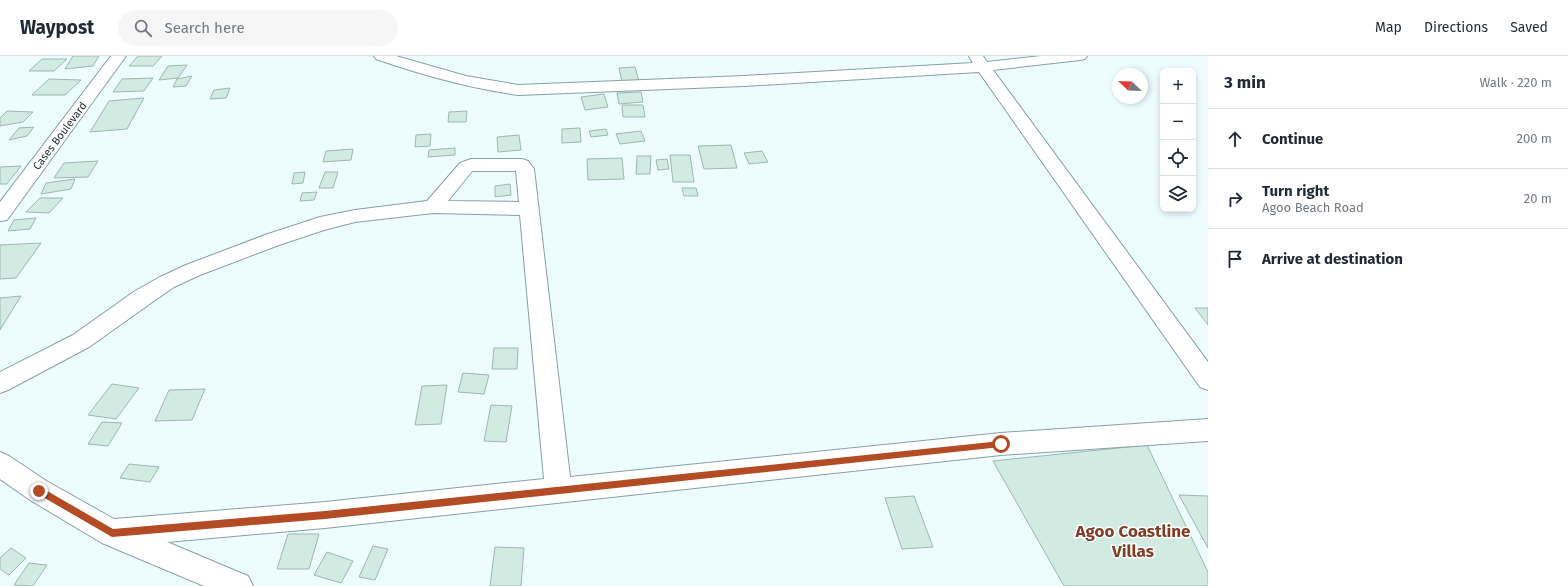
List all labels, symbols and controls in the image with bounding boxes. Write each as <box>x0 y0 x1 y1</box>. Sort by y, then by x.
search box <box>118 10 398 46</box>
text: Waypost <box>20 16 94 39</box>
icon: search <box>132 17 154 39</box>
text: Search here <box>164 19 245 37</box>
text: Map <box>1375 19 1402 36</box>
text: Directions <box>1424 19 1488 36</box>
text: Saved <box>1510 19 1548 36</box>
north arrow <box>1112 68 1148 104</box>
map controls <box>1160 68 1196 212</box>
button: + <box>1160 68 1196 104</box>
text: 3 min <box>1224 72 1266 93</box>
text: Walk · 220 m <box>1480 75 1552 90</box>
street label: Cases Boulevard <box>30 100 90 172</box>
button: − <box>1160 104 1196 140</box>
icon: ahead <box>1224 128 1246 150</box>
text: Continue <box>1262 130 1323 148</box>
text: 200 m <box>1516 131 1552 146</box>
button: locate <box>1160 140 1196 176</box>
button: layers <box>1160 176 1196 212</box>
text: Turn right <box>1262 182 1329 200</box>
icon: right <box>1224 188 1246 210</box>
text: 20 m <box>1524 191 1552 206</box>
text: Agoo Beach Road <box>1262 200 1364 215</box>
icon: arrive <box>1224 248 1246 270</box>
text: Arrive at destination <box>1262 250 1403 268</box>
route start <box>992 435 1010 453</box>
route end <box>30 482 48 500</box>
district label: Agoo Coastline Villas <box>1075 521 1190 562</box>

